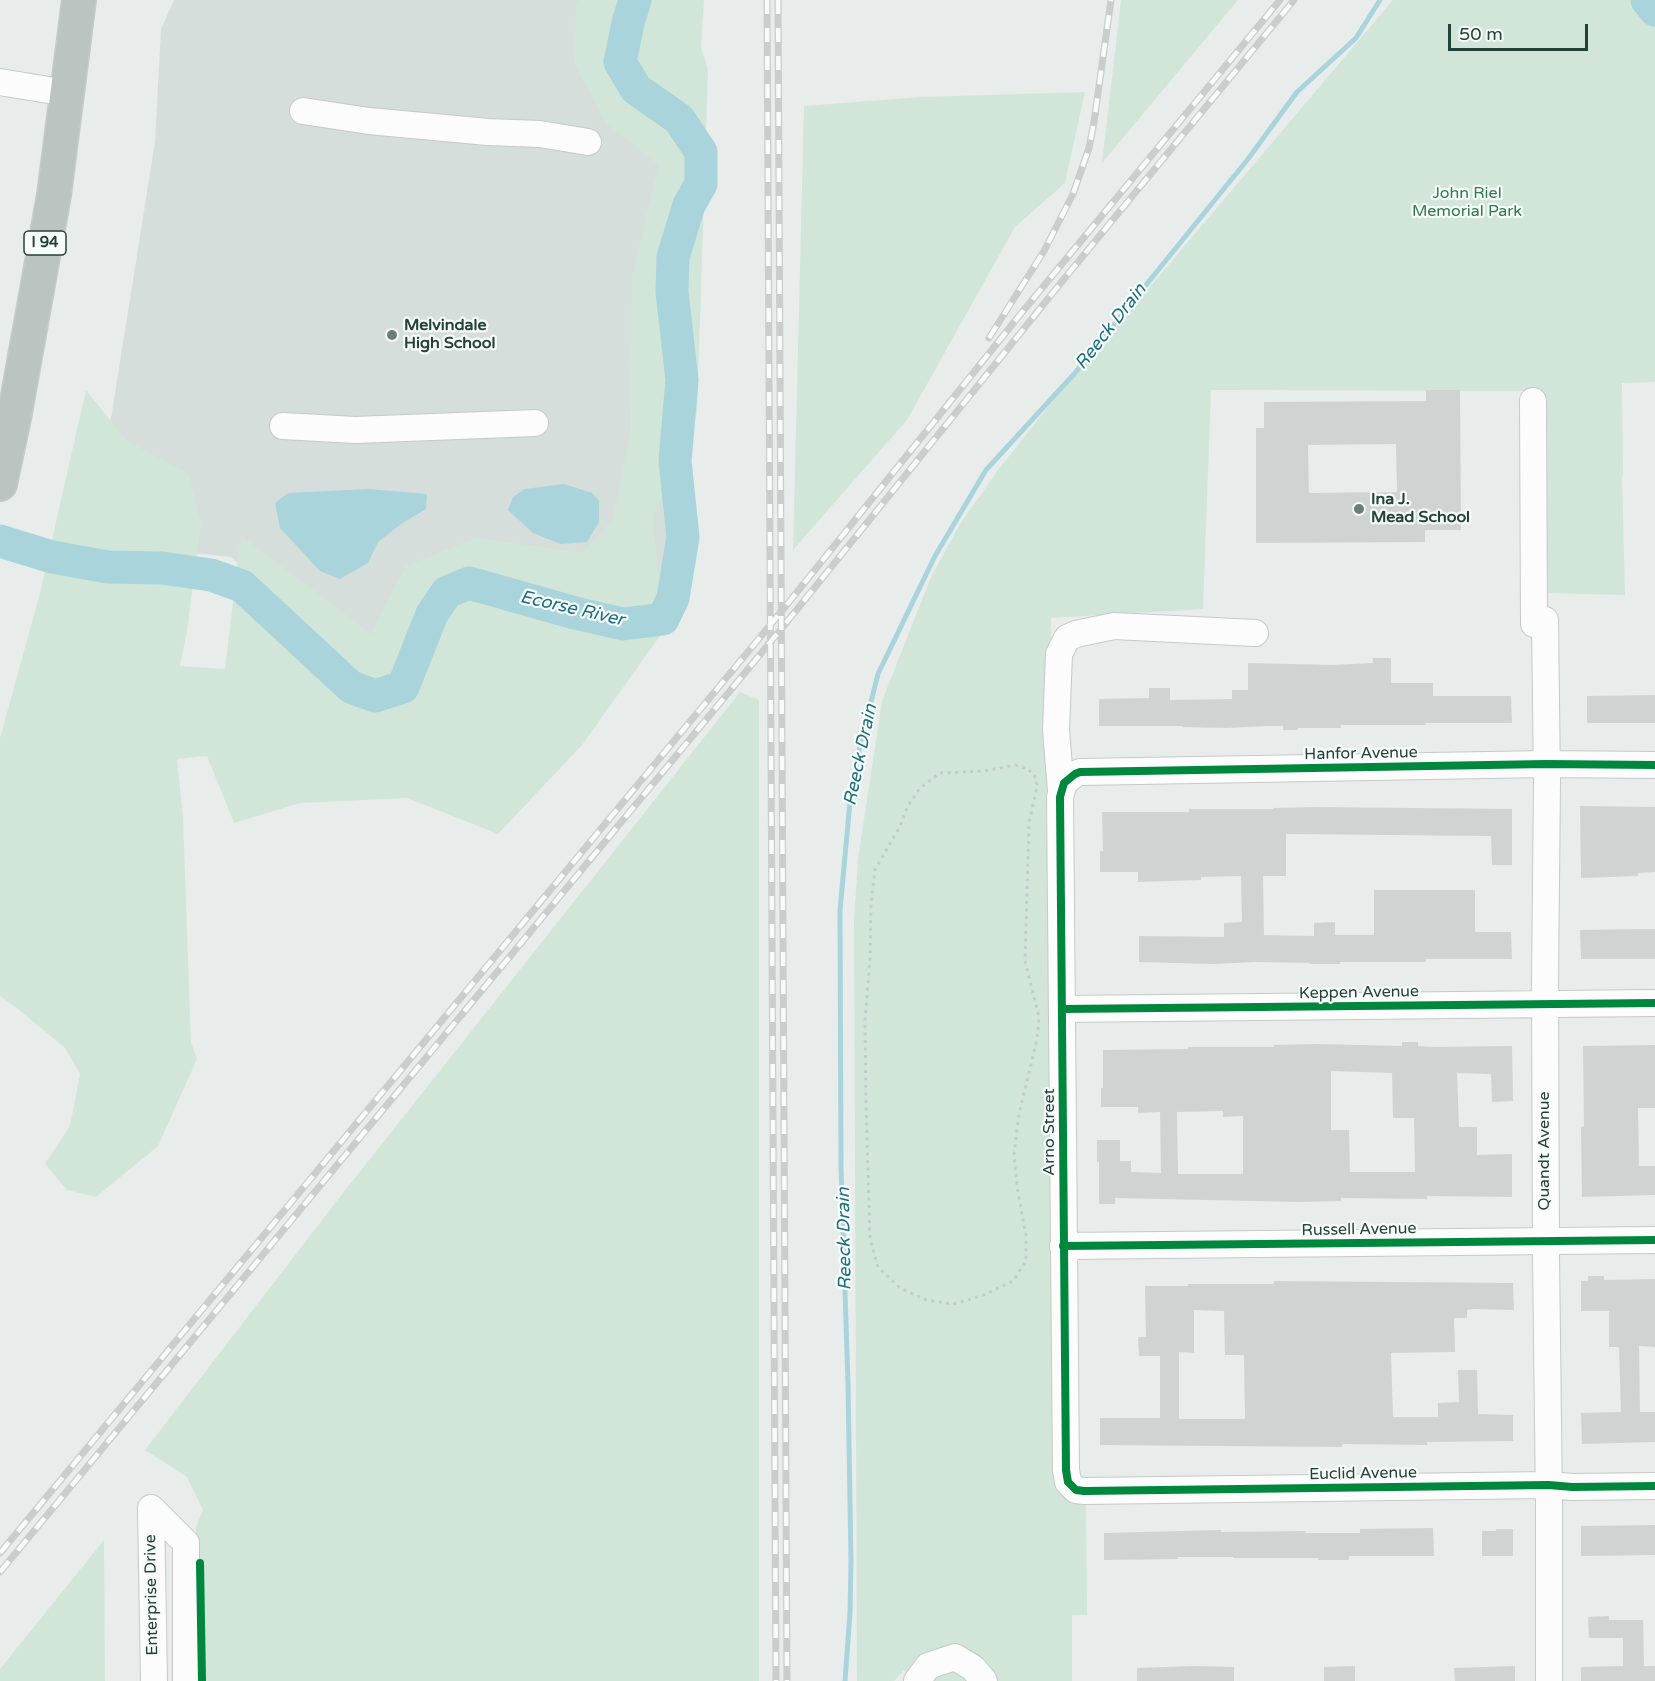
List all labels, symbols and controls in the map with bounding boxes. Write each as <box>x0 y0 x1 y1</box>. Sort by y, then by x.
scale bar <box>1451 12 1590 50</box>
text: 50 m <box>1459 23 1503 45</box>
park label: John Riel Memorial Park <box>1412 184 1522 222</box>
road number: I 94 <box>24 231 66 255</box>
water label: Reeck Drain <box>1071 280 1151 374</box>
place label: Melvindale High School <box>404 316 495 354</box>
marker: Melvindale High School <box>385 328 399 342</box>
place label: Ina J. Mead School <box>1371 490 1470 528</box>
marker: Ina J. Mead School <box>1352 502 1366 516</box>
water label: Ecorse River <box>518 587 626 631</box>
water label: Reeck Drain <box>840 702 882 808</box>
street label: Hanfor Avenue <box>1304 743 1418 765</box>
street label: Keppen Avenue <box>1299 982 1419 1004</box>
street label: Arno Street <box>1040 1088 1060 1176</box>
street label: Quandt Avenue <box>1535 1092 1555 1210</box>
water label: Reeck Drain <box>833 1187 857 1291</box>
street label: Russell Avenue <box>1301 1219 1417 1241</box>
street label: Euclid Avenue <box>1309 1463 1417 1485</box>
street label: Enterprise Drive <box>141 1534 163 1656</box>

